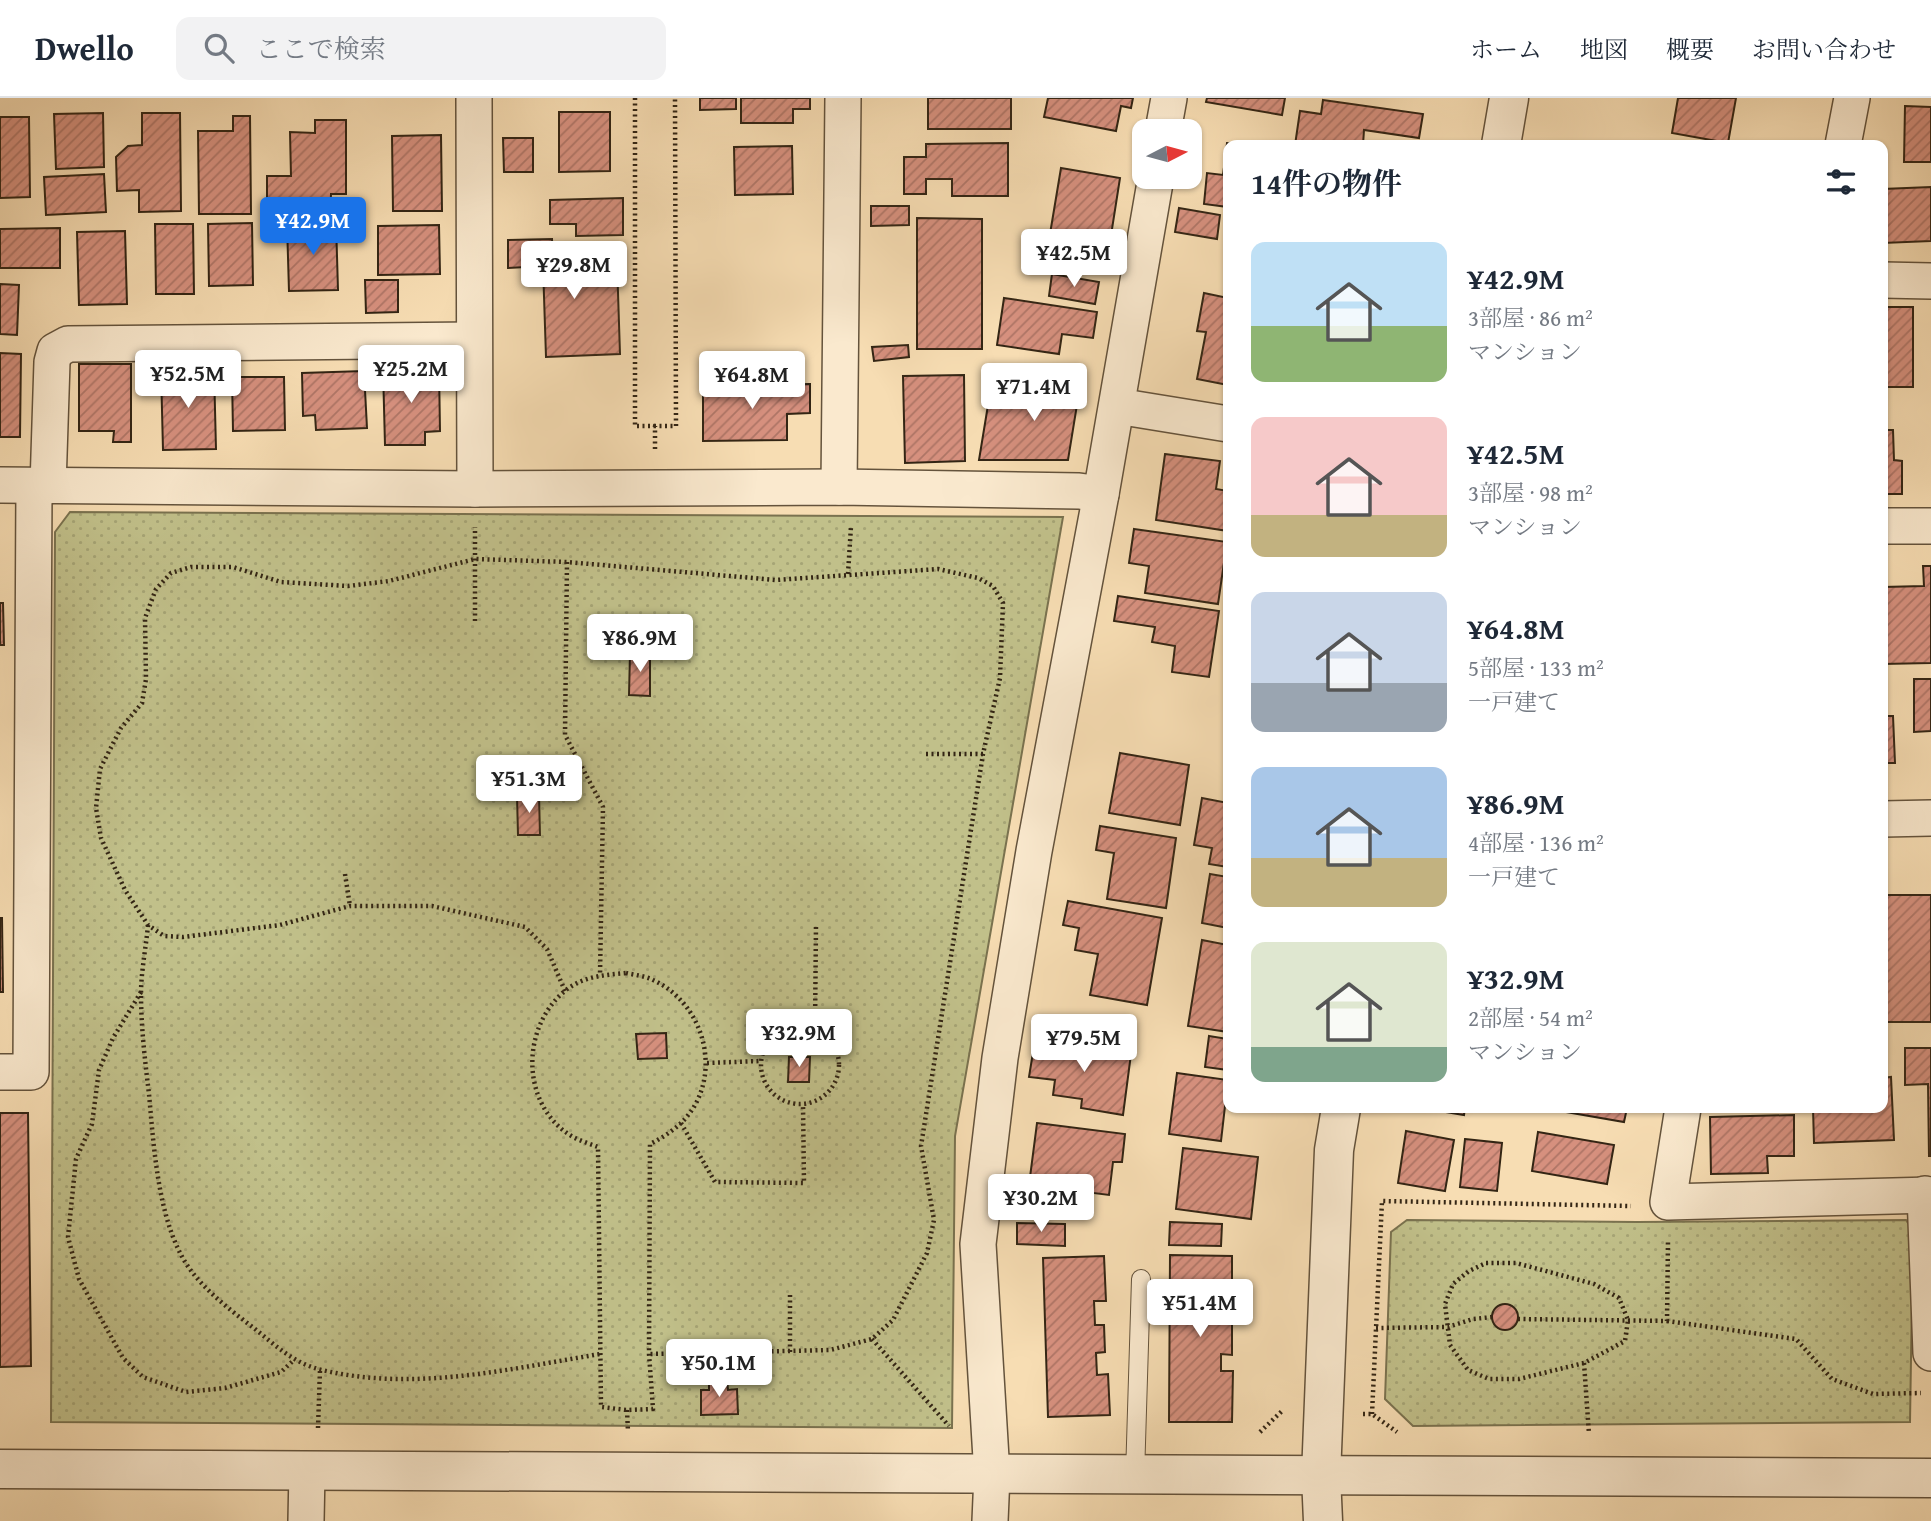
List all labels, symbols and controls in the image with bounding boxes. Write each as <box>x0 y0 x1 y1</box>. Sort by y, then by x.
search box <box>176 17 666 80</box>
text: Dwello <box>35 24 134 72</box>
icon: search <box>200 29 238 67</box>
text: ここで検索 <box>256 29 386 68</box>
text: ホーム <box>1470 32 1542 67</box>
text: 地図 <box>1580 32 1628 67</box>
text: 概要 <box>1666 32 1714 67</box>
text: お問い合わせ <box>1752 32 1896 67</box>
north arrow <box>1132 119 1202 189</box>
map controls <box>1132 119 1202 189</box>
text: 14件の物件 <box>1251 161 1402 205</box>
icon: filters <box>1822 163 1860 201</box>
pin: ¥42.9M <box>256 198 370 257</box>
text: ¥42.9M <box>276 203 350 236</box>
pin: ¥42.5M <box>1017 230 1131 289</box>
text: ¥42.5M <box>1037 235 1111 268</box>
pin: ¥29.8M <box>517 242 631 301</box>
text: ¥29.8M <box>537 247 611 280</box>
text: ¥42.9M <box>1468 256 1564 300</box>
icon: home <box>1307 270 1391 354</box>
text: 3部屋 · 86 m² <box>1468 301 1593 334</box>
text: マンション <box>1468 335 1582 368</box>
pin: ¥25.2M <box>354 345 468 405</box>
pin: ¥52.5M <box>131 350 245 410</box>
text: ¥25.2M <box>374 351 448 384</box>
pin: ¥64.8M <box>695 352 809 411</box>
text: ¥52.5M <box>151 356 225 389</box>
text: ¥64.8M <box>715 357 789 390</box>
pin: ¥71.4M <box>977 364 1091 423</box>
text: ¥71.4M <box>997 369 1071 402</box>
text: ¥42.5M <box>1468 431 1564 475</box>
icon: home <box>1307 445 1391 529</box>
text: 3部屋 · 98 m² <box>1468 476 1593 509</box>
text: マンション <box>1468 510 1582 543</box>
text: ¥64.8M <box>1468 606 1564 650</box>
pin: ¥86.9M <box>583 614 697 674</box>
text: ¥86.9M <box>603 620 677 653</box>
icon: home <box>1307 620 1391 704</box>
text: 5部屋 · 133 m² <box>1468 651 1604 684</box>
text: 一戸建て <box>1468 685 1560 718</box>
pin: ¥51.3M <box>472 756 586 815</box>
text: ¥51.3M <box>492 761 566 794</box>
text: ¥86.9M <box>1468 781 1564 825</box>
icon: home <box>1307 795 1391 879</box>
text: 4部屋 · 136 m² <box>1468 826 1604 859</box>
text: 一戸建て <box>1468 860 1560 893</box>
text: ¥32.9M <box>1468 956 1564 1000</box>
icon: home <box>1307 970 1391 1054</box>
text: 2部屋 · 54 m² <box>1468 1001 1593 1034</box>
pin: ¥32.9M <box>742 1010 856 1069</box>
pin: ¥79.5M <box>1027 1014 1141 1074</box>
text: ¥32.9M <box>762 1015 836 1048</box>
text: ¥79.5M <box>1047 1020 1121 1053</box>
text: マンション <box>1468 1035 1582 1068</box>
pin: ¥30.2M <box>984 1174 1098 1234</box>
text: ¥30.2M <box>1004 1180 1078 1213</box>
pin: ¥51.4M <box>1143 1280 1257 1339</box>
text: ¥51.4M <box>1163 1285 1237 1318</box>
pin: ¥50.1M <box>662 1340 776 1399</box>
text: ¥50.1M <box>682 1345 756 1378</box>

